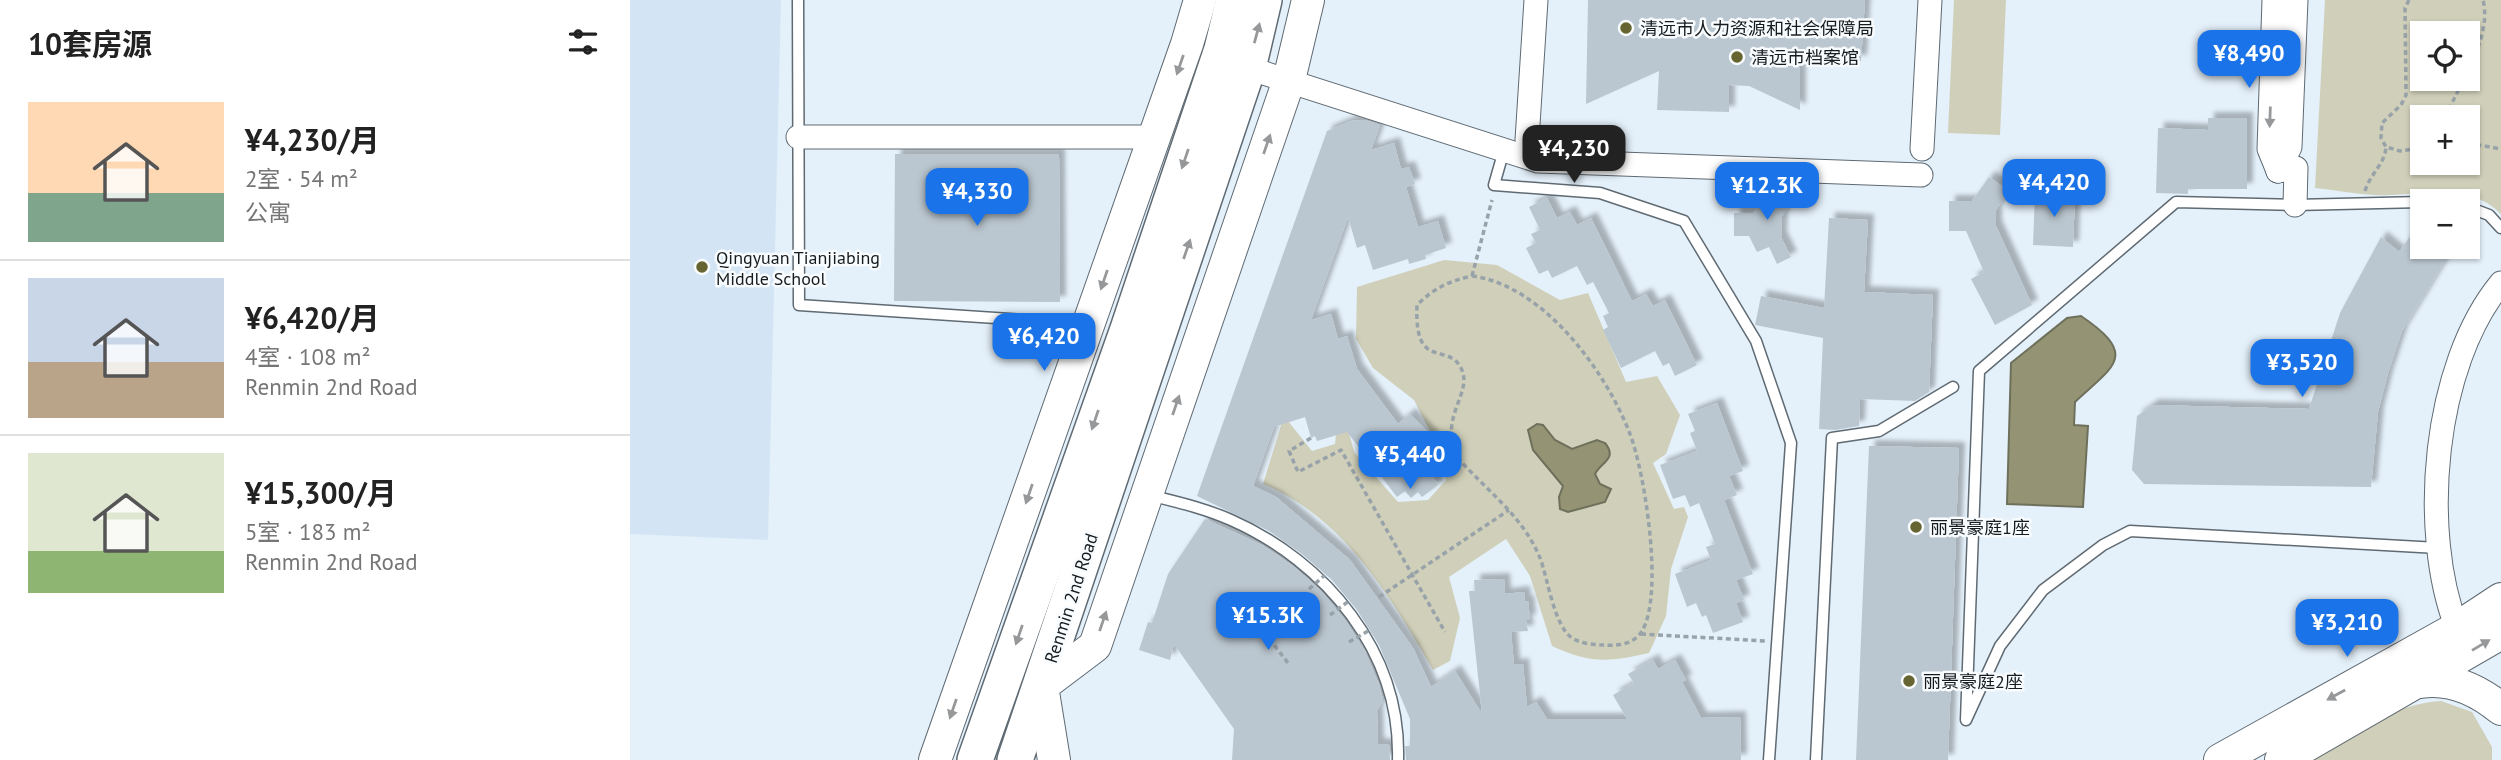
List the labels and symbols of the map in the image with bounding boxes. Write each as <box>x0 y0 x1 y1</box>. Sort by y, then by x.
place label: 清远市人力资源和社会保障局 <box>1640 17 1874 40</box>
marker: 清远市人力资源和社会保障局 <box>1618 20 1634 36</box>
one-way arrow <box>1252 22 1263 44</box>
pin: ¥8,490 <box>2192 31 2306 90</box>
place label: 清远市档案馆 <box>1751 46 1859 69</box>
marker: 清远市档案馆 <box>1729 49 1745 65</box>
one-way arrow <box>1174 55 1185 76</box>
one-way arrow <box>2265 106 2276 128</box>
pin: ¥4,230 <box>1517 125 1631 185</box>
one-way arrow <box>1262 134 1273 155</box>
one-way arrow <box>1179 148 1190 169</box>
pin: ¥4,420 <box>1997 160 2111 219</box>
pin: ¥12.3K <box>1710 162 1824 222</box>
pin: ¥4,330 <box>920 168 1034 228</box>
one-way arrow <box>1182 239 1193 260</box>
place label: Qingyuan Tianjiabing Middle School <box>716 246 880 290</box>
marker: Qingyuan Tianjiabing Middle School <box>694 259 710 275</box>
one-way arrow <box>1098 269 1109 290</box>
pin: ¥6,420 <box>987 314 1101 373</box>
pin: ¥3,520 <box>2245 340 2359 399</box>
one-way arrow <box>1171 395 1182 416</box>
one-way arrow <box>1089 410 1100 431</box>
pin: ¥5,440 <box>1353 432 1467 491</box>
one-way arrow <box>1023 484 1034 505</box>
place label: 丽景豪庭1座 <box>1930 516 2030 539</box>
marker: 丽景豪庭1座 <box>1908 519 1924 535</box>
street label: Renmin 2nd Road <box>1039 530 1103 666</box>
pin: ¥15.3K <box>1211 592 1325 652</box>
pin: ¥3,210 <box>2290 600 2404 659</box>
one-way arrow <box>1098 610 1109 631</box>
one-way arrow <box>1013 624 1024 645</box>
one-way arrow <box>2472 639 2491 651</box>
place label: 丽景豪庭2座 <box>1923 670 2023 693</box>
marker: 丽景豪庭2座 <box>1901 673 1917 689</box>
one-way arrow <box>2327 689 2346 701</box>
one-way arrow <box>947 699 958 720</box>

